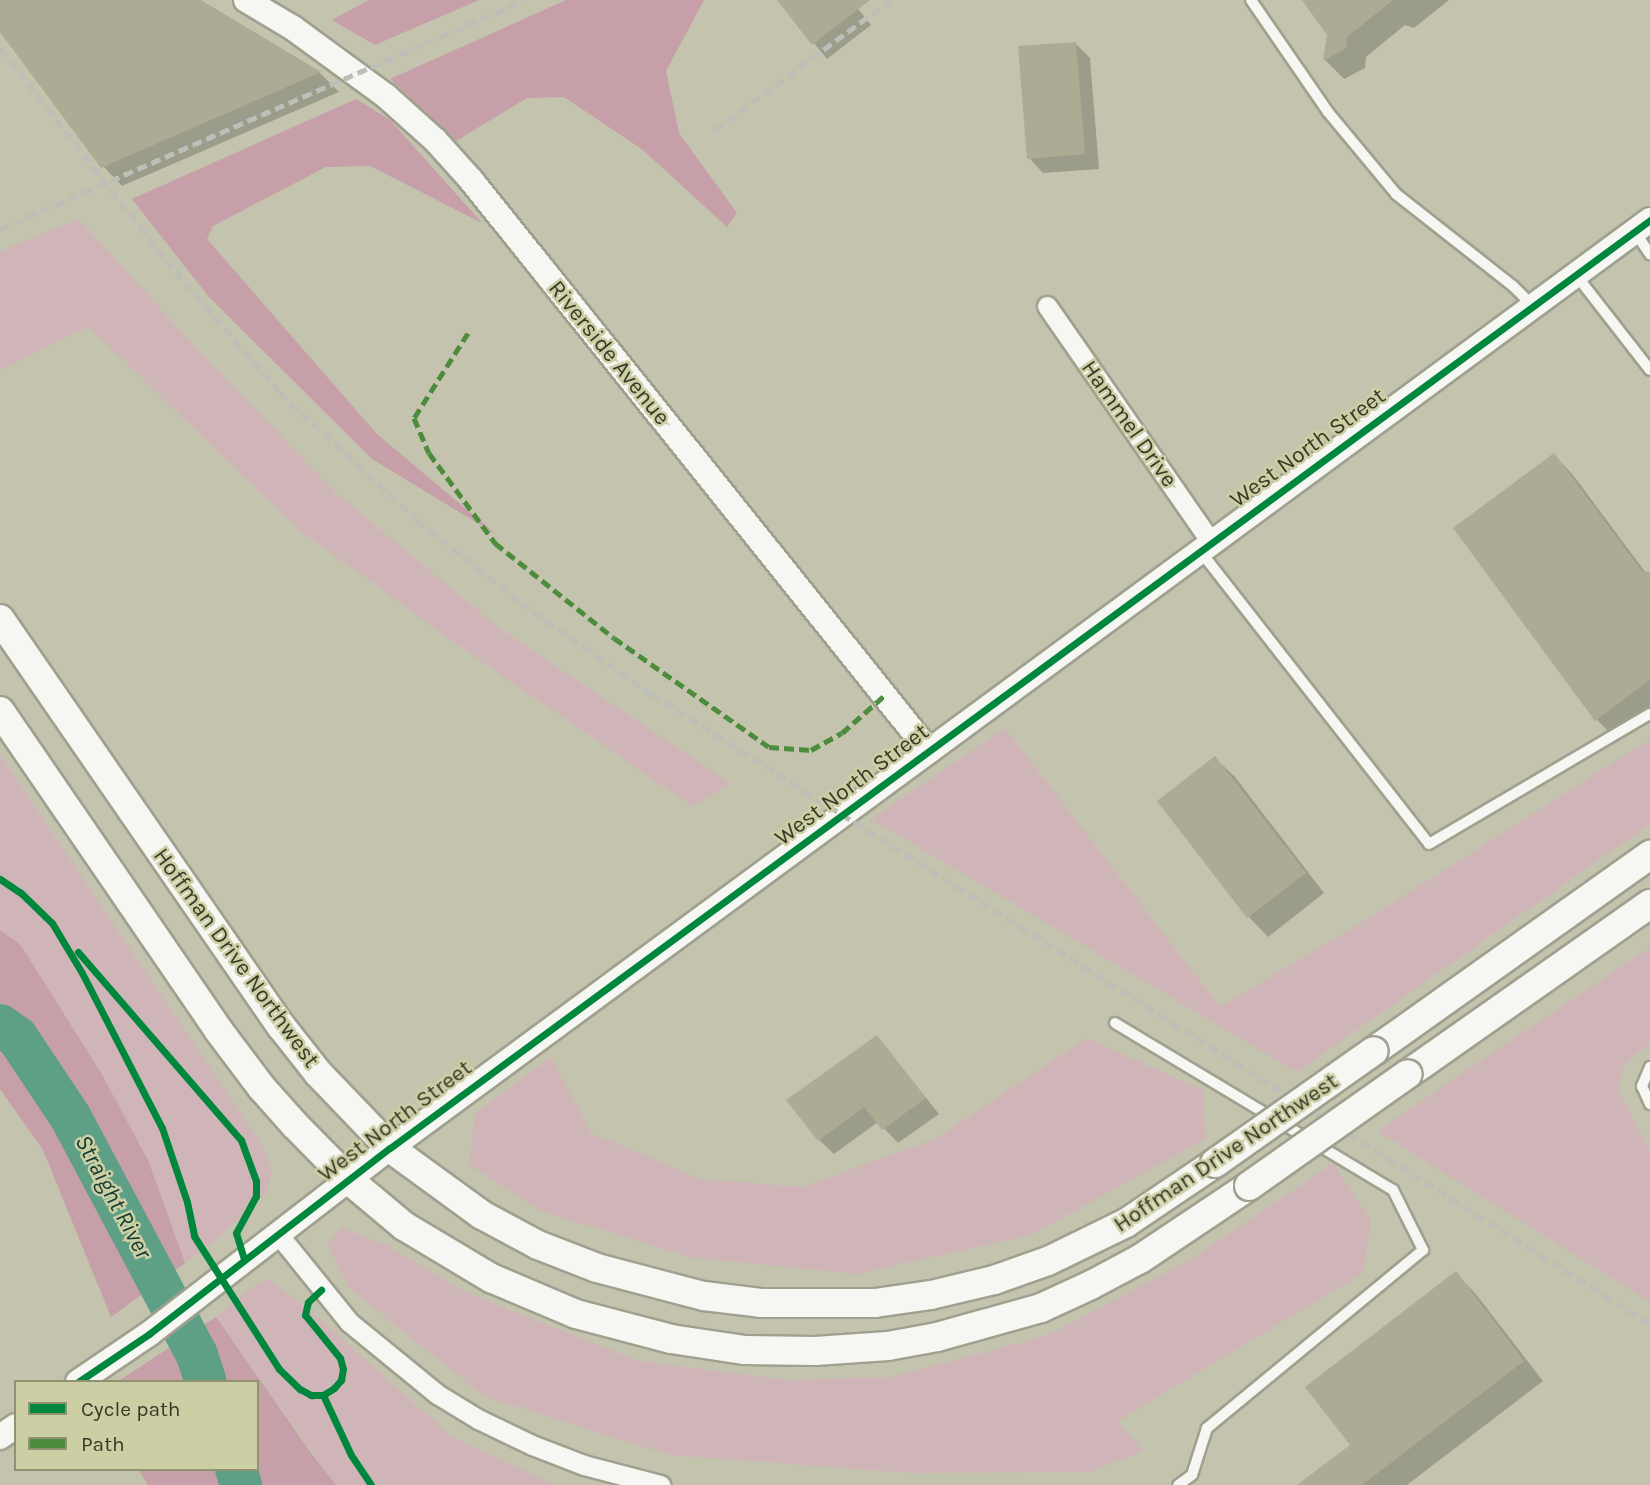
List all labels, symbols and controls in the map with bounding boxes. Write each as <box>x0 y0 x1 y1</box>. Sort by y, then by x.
street label: Riverside Avenue <box>542 275 676 431</box>
street label: Hammel Drive <box>1075 355 1183 493</box>
street label: West North Street <box>1225 382 1391 514</box>
street label: West North Street <box>770 718 934 852</box>
street label: Hoffman Drive Northwest <box>147 843 325 1073</box>
street label: West North Street <box>313 1054 477 1188</box>
street label: Hoffman Drive Northwest <box>1109 1068 1343 1238</box>
water label: Straight River <box>68 1130 158 1264</box>
legend <box>14 1380 259 1471</box>
text: Cycle path <box>81 1397 181 1421</box>
text: Path <box>81 1432 125 1456</box>

